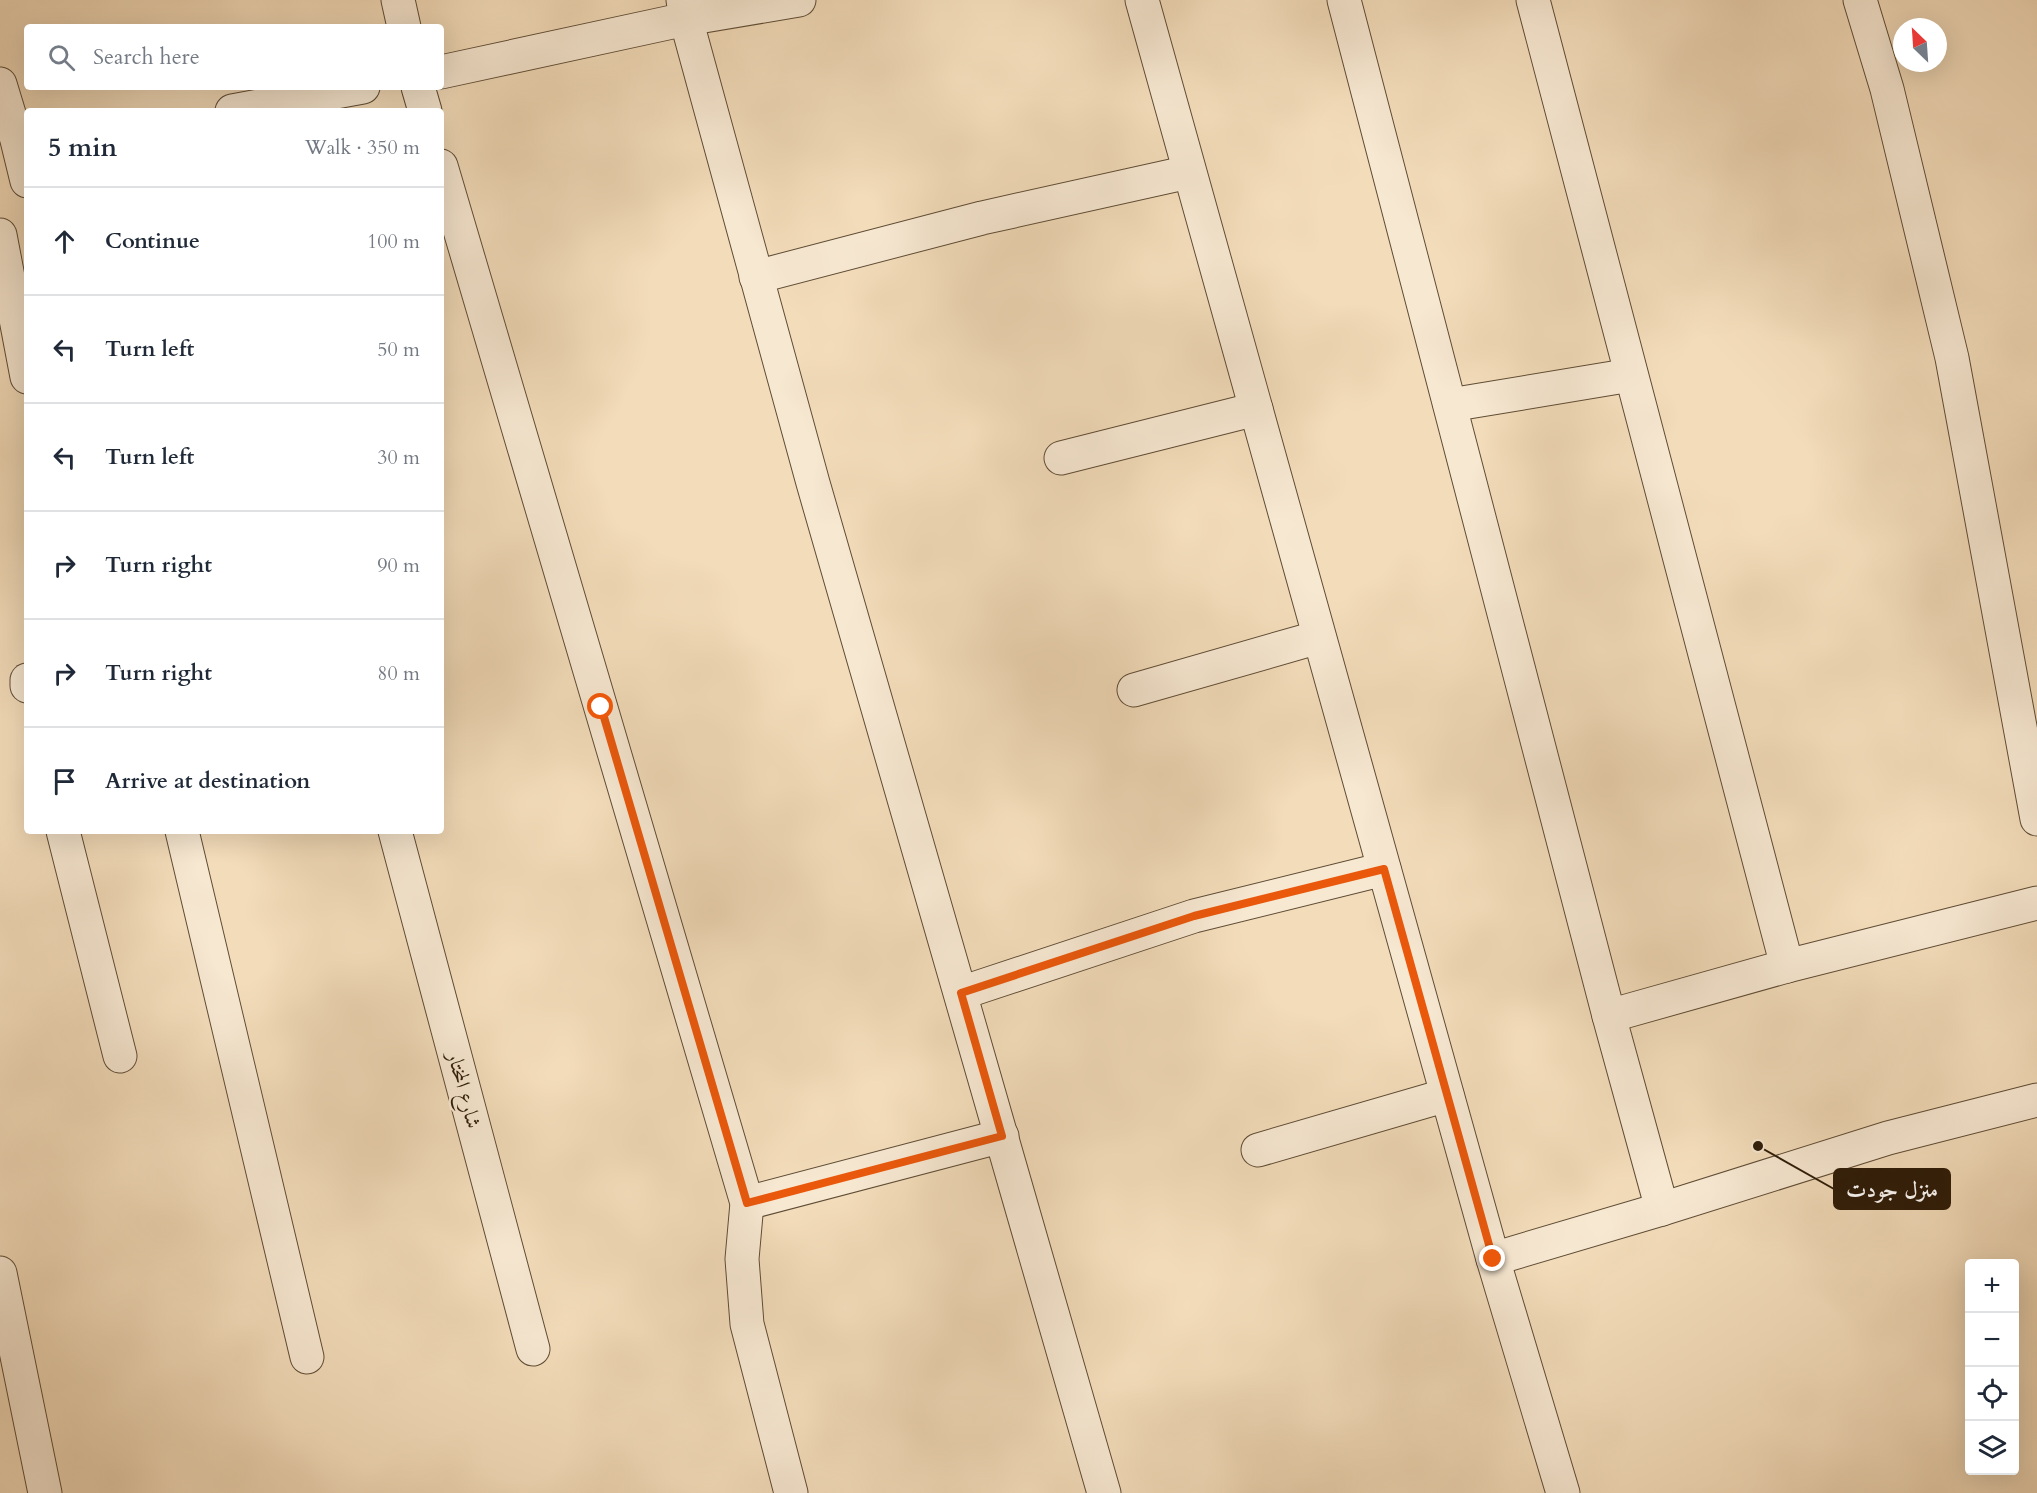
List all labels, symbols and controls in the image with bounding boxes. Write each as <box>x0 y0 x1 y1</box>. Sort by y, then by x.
north arrow <box>1893 18 1947 72</box>
search box <box>24 24 444 90</box>
icon: search <box>45 41 78 74</box>
text: Search here <box>93 42 200 72</box>
text: 5 min <box>48 130 117 165</box>
text: Walk · 350 m <box>305 134 420 161</box>
icon: ahead <box>48 225 81 258</box>
text: Continue <box>105 226 200 256</box>
text: 100 m <box>367 228 420 255</box>
icon: left <box>48 333 81 366</box>
text: Turn left <box>105 334 194 364</box>
text: 50 m <box>377 336 420 363</box>
icon: left <box>48 441 81 474</box>
text: Turn left <box>105 442 194 472</box>
text: 30 m <box>377 444 420 471</box>
icon: right <box>48 549 81 582</box>
text: Turn right <box>105 550 212 580</box>
text: 90 m <box>377 552 420 579</box>
icon: right <box>48 657 81 690</box>
text: Turn right <box>105 658 212 688</box>
text: 80 m <box>377 660 420 687</box>
route start <box>587 693 613 719</box>
icon: arrive <box>48 765 81 798</box>
text: Arrive at destination <box>105 766 310 796</box>
street label: شارع المختار <box>436 1047 488 1132</box>
callout: منزل جودت <box>1834 1169 1950 1209</box>
text: منزل جودت <box>1846 1175 1938 1205</box>
route end <box>1479 1245 1505 1271</box>
map controls <box>1965 1259 2019 1475</box>
button: + <box>1965 1259 2019 1313</box>
button: − <box>1965 1313 2019 1367</box>
button: locate <box>1965 1367 2019 1421</box>
button: layers <box>1965 1421 2019 1475</box>

